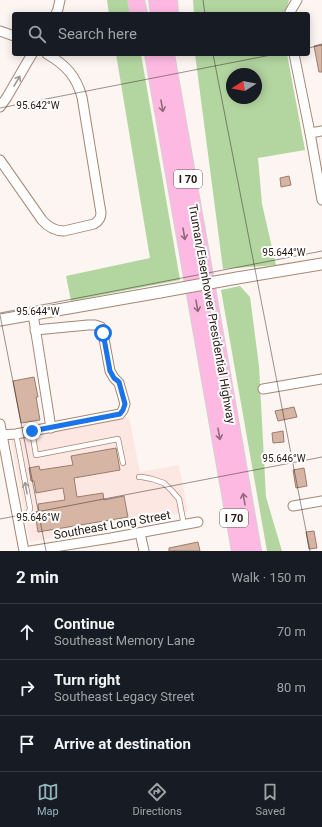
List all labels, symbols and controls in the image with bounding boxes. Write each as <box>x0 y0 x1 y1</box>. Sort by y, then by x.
search box <box>12 12 310 56</box>
icon: search <box>26 23 48 45</box>
text: Search here <box>58 25 137 43</box>
north arrow <box>226 68 262 104</box>
one-way arrow <box>13 75 21 87</box>
one-way arrow <box>158 99 166 112</box>
text: 95.642°W <box>16 100 60 111</box>
road number: I 70 <box>174 170 202 188</box>
street label: Truman/Eisenhower Presidential Highway <box>186 203 238 425</box>
one-way arrow <box>180 227 188 240</box>
text: 95.644°W <box>262 247 306 258</box>
one-way arrow <box>193 299 201 312</box>
text: 95.644°W <box>16 306 60 317</box>
route start <box>94 324 112 342</box>
route end <box>23 422 41 440</box>
one-way arrow <box>215 427 223 440</box>
text: 95.646°W <box>262 453 306 464</box>
one-way arrow <box>22 482 30 495</box>
one-way arrow <box>240 493 248 506</box>
street label: Southeast Long Street <box>52 508 172 542</box>
road number: I 70 <box>220 509 248 527</box>
text: 95.646°W <box>16 512 60 523</box>
text: 2 min <box>16 567 59 587</box>
text: Walk · 150 m <box>231 570 306 585</box>
text: Continue <box>54 615 115 633</box>
icon: ahead <box>16 621 38 643</box>
text: 70 m <box>277 624 306 639</box>
text: Southeast Memory Lane <box>54 633 195 648</box>
text: Turn right <box>54 671 120 689</box>
icon: right <box>16 677 38 699</box>
text: 80 m <box>277 680 306 695</box>
text: Southeast Legacy Street <box>54 689 195 704</box>
icon: arrive <box>16 733 38 755</box>
text: Arrive at destination <box>54 735 191 753</box>
tab: Map <box>37 781 59 818</box>
tab: Directions <box>132 781 182 818</box>
tab: Saved <box>255 781 285 818</box>

